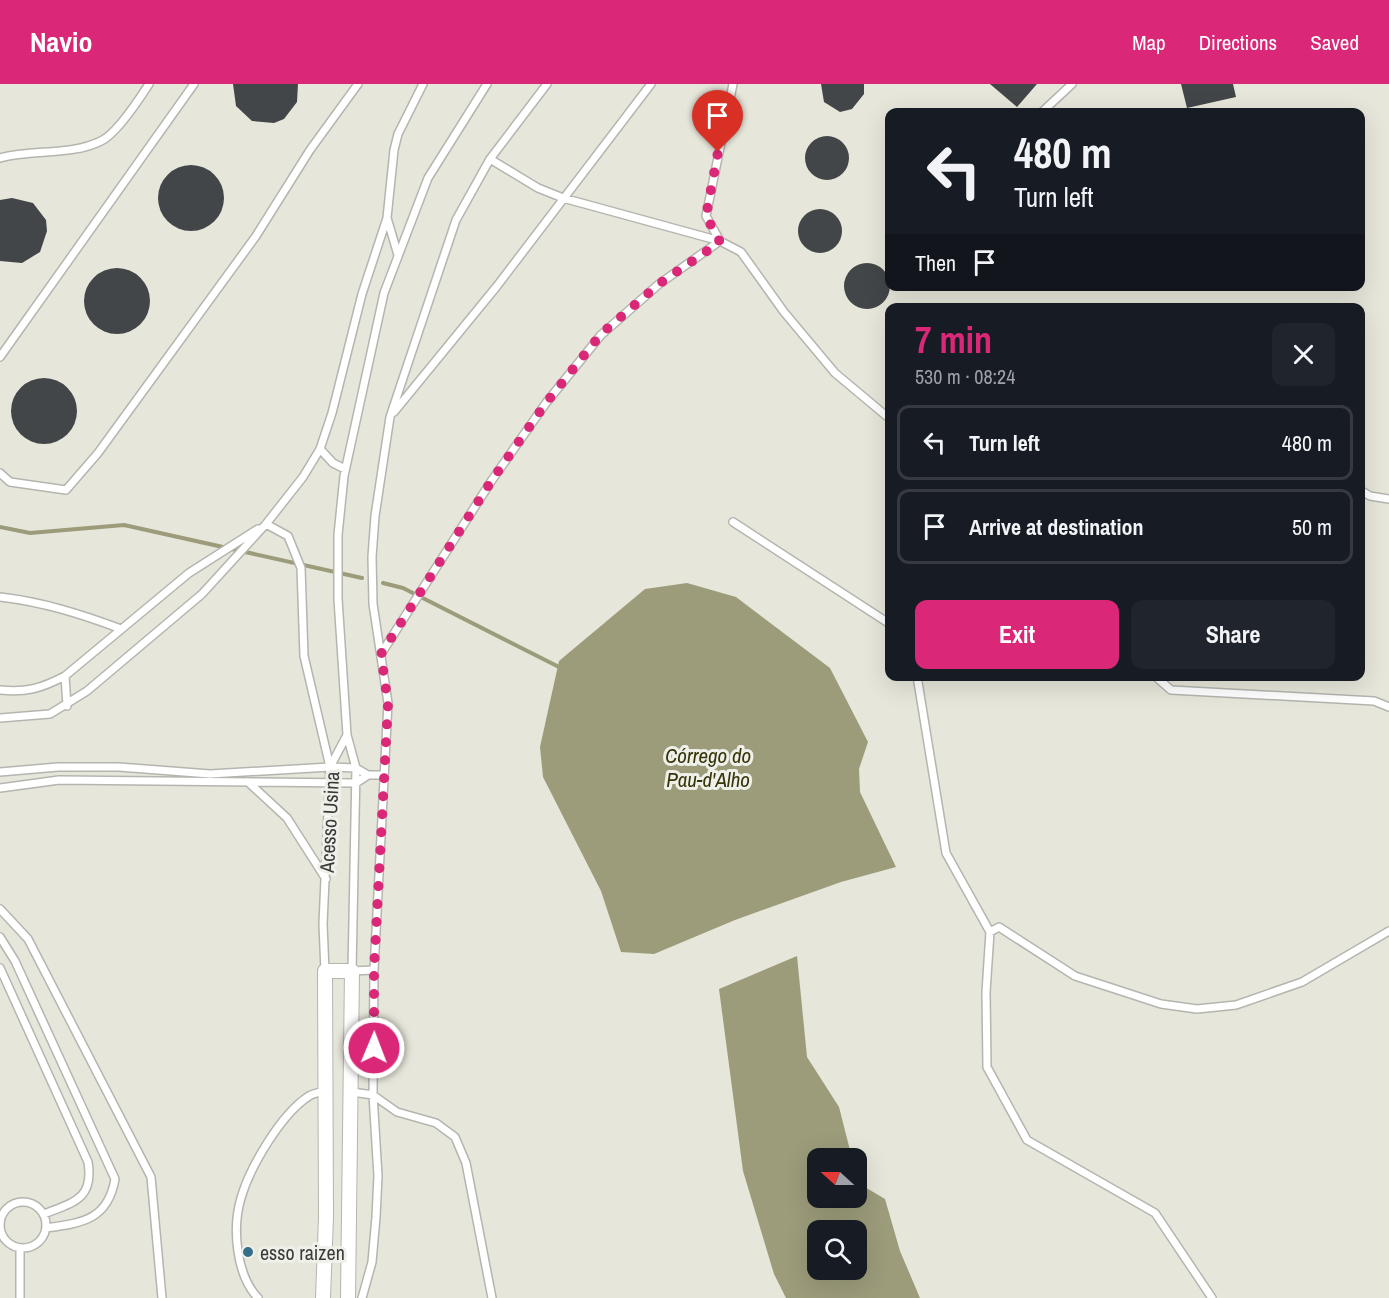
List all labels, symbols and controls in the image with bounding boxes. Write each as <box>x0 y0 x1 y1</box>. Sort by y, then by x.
text: Navio <box>30 23 93 61</box>
text: Map <box>1132 28 1166 57</box>
text: Directions <box>1199 28 1277 57</box>
text: Saved <box>1310 28 1359 57</box>
pin <box>692 90 743 152</box>
icon: arrive <box>701 99 734 132</box>
text: 480 m <box>1014 125 1112 181</box>
icon: left <box>915 132 993 210</box>
text: Turn left <box>1014 179 1093 215</box>
icon: arrive <box>968 246 1001 279</box>
text: Then <box>915 248 956 278</box>
text: 7 min <box>915 316 992 364</box>
button: close <box>1272 323 1335 386</box>
text: 530 m · 08:24 <box>915 363 1015 390</box>
icon: left <box>918 426 951 459</box>
text: Turn left <box>969 428 1040 458</box>
text: 480 m <box>1282 428 1332 458</box>
icon: arrive <box>918 510 951 543</box>
text: Arrive at destination <box>969 512 1143 542</box>
text: 50 m <box>1292 512 1332 542</box>
button: Exit <box>915 600 1119 669</box>
button: Share <box>1131 600 1335 669</box>
water label: Córrego do Pau-d'Alho <box>665 741 751 794</box>
street label: Acesso Usina <box>313 771 345 874</box>
position arrow <box>342 1016 406 1080</box>
north arrow <box>807 1148 867 1208</box>
map controls <box>807 1148 867 1280</box>
button: search <box>807 1220 867 1280</box>
place label: esso raizen <box>260 1239 345 1266</box>
marker: esso raizen <box>241 1245 255 1259</box>

